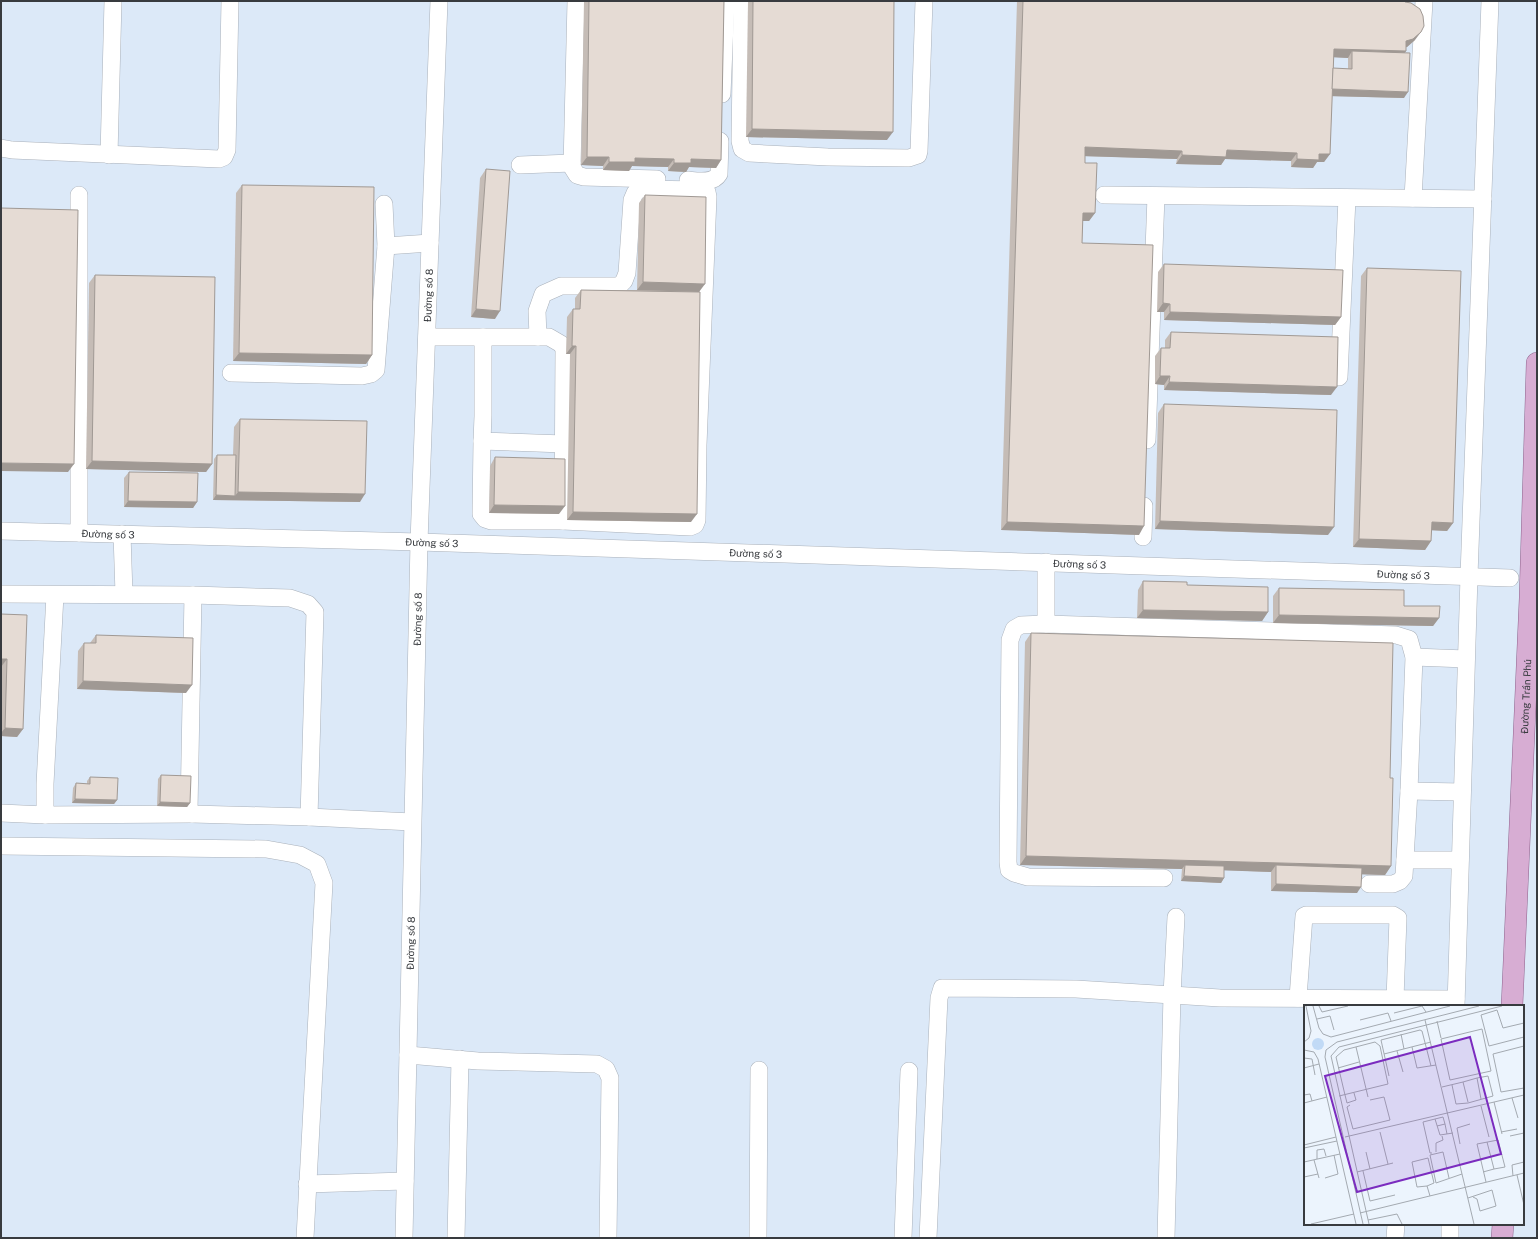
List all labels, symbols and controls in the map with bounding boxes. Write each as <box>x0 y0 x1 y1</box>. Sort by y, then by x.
street label: Đường số 8 <box>421 268 435 322</box>
street label: Đường số 3 <box>81 527 135 541</box>
street label: Đường số 3 <box>405 536 459 549</box>
street label: Đường số 3 <box>729 546 782 560</box>
street label: Đường số 3 <box>1053 557 1106 571</box>
street label: Đường số 3 <box>1377 568 1430 581</box>
street label: Đường số 8 <box>411 592 424 646</box>
street label: Đường Trần Phú <box>1518 658 1533 734</box>
street label: Đường số 8 <box>404 916 417 970</box>
inset map <box>1304 1005 1524 1225</box>

